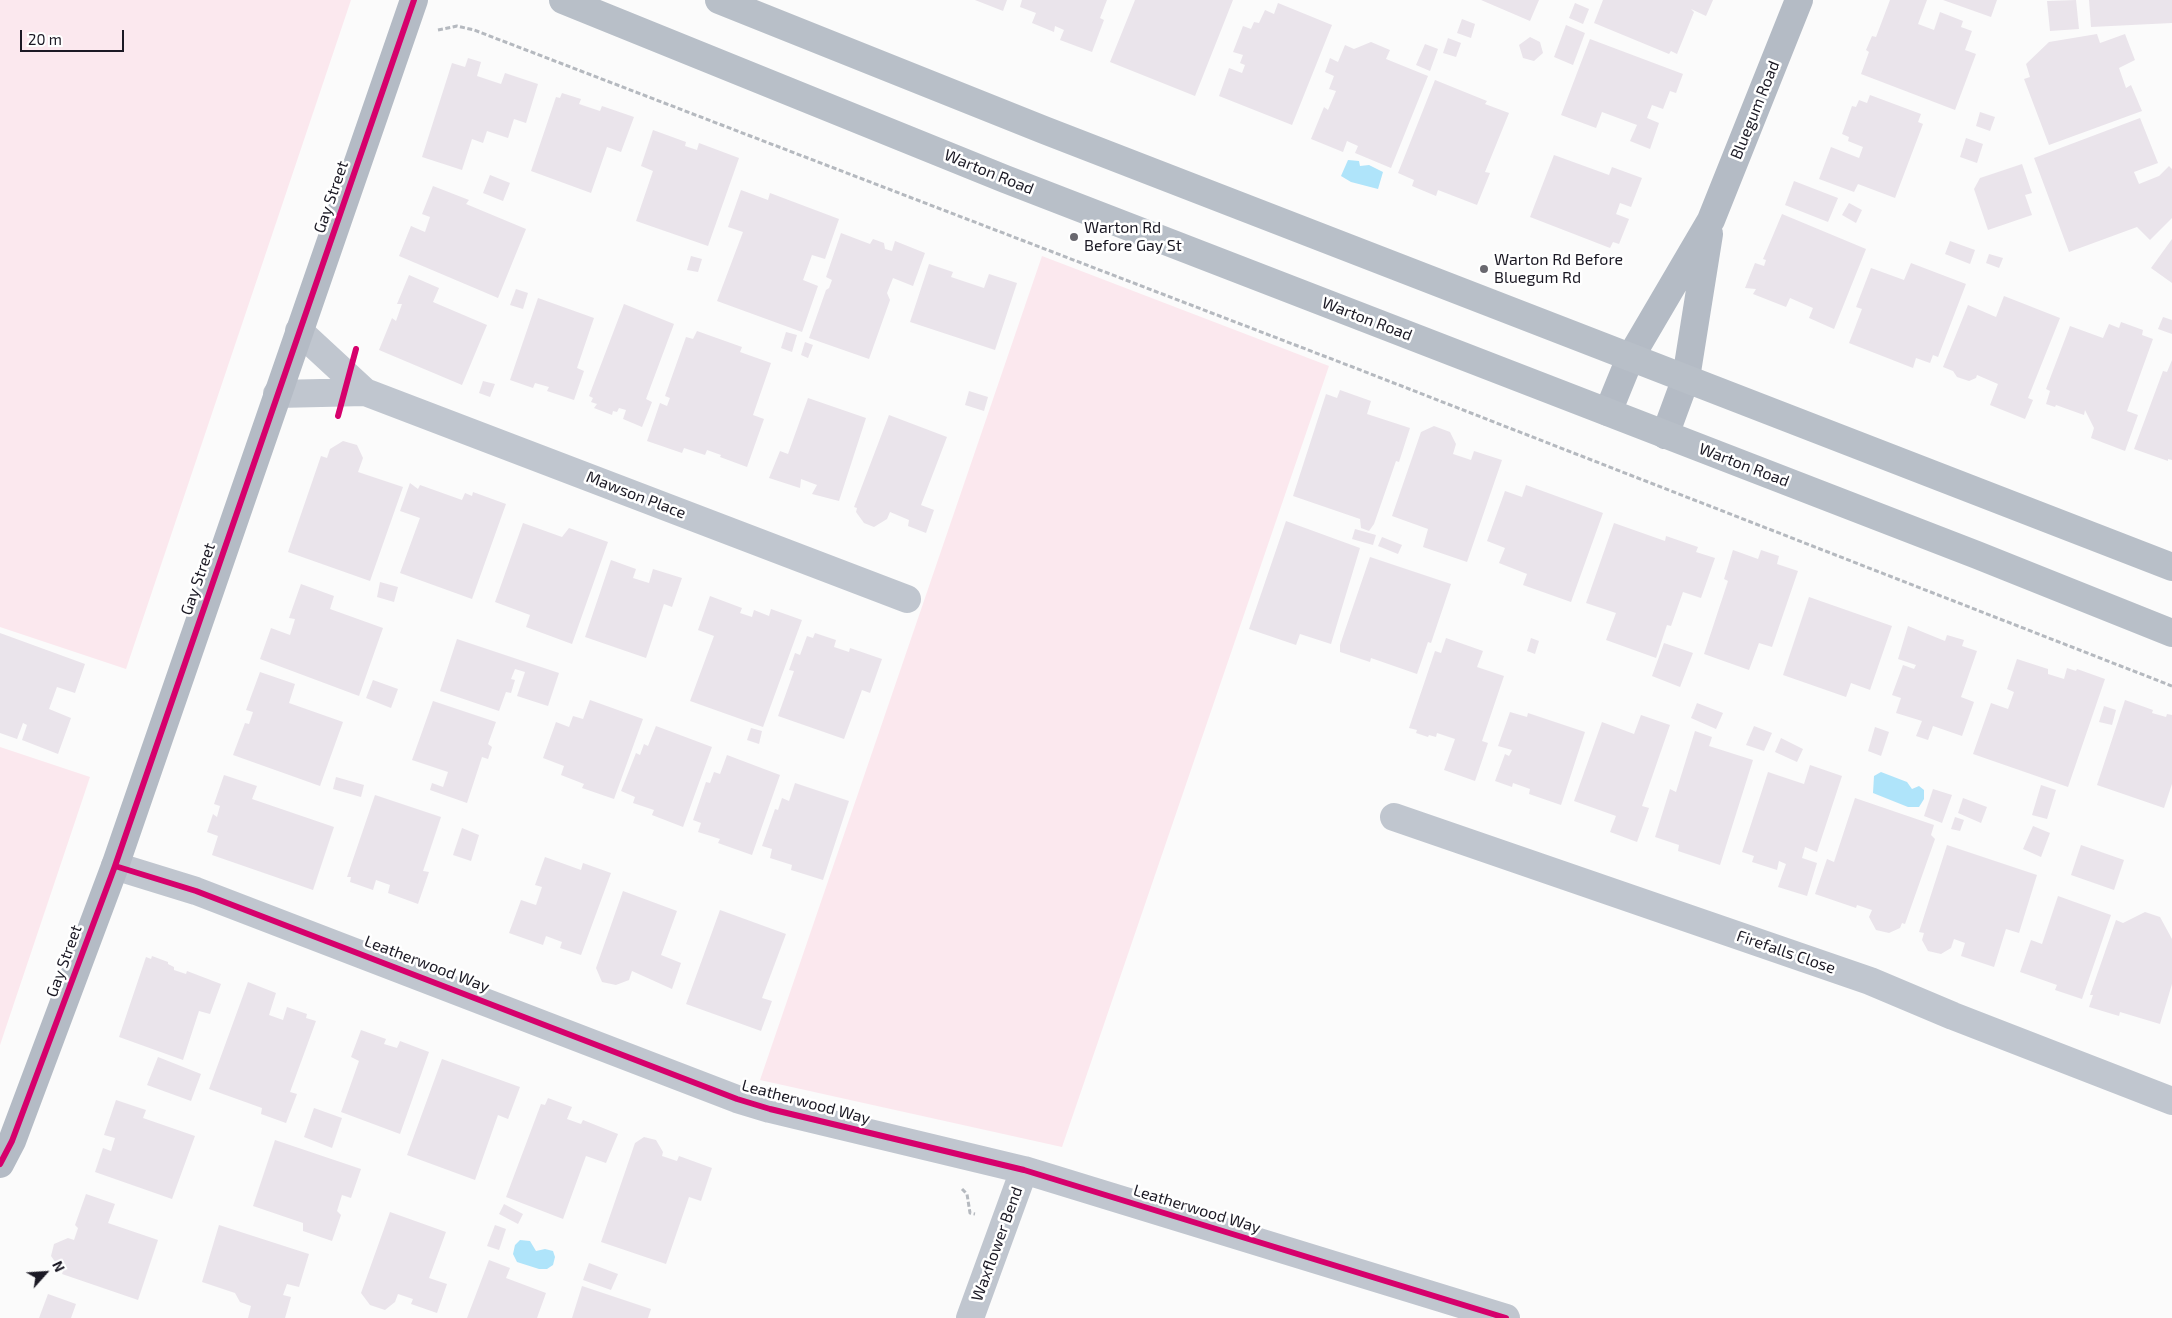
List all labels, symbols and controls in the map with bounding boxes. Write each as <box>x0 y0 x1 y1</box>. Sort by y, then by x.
scale bar <box>22 20 126 52</box>
text: 20 m <box>28 30 62 48</box>
street label: Bluegum Road <box>1726 58 1784 162</box>
street label: Warton Road <box>941 145 1037 199</box>
street label: Gay Street <box>310 158 352 236</box>
place label: Warton Rd Before Gay St <box>1084 218 1182 256</box>
marker: Warton Rd Before Gay St <box>1068 231 1080 243</box>
place label: Warton Rd Before Bluegum Rd <box>1494 250 1623 288</box>
marker: Warton Rd Before Bluegum Rd <box>1478 263 1490 275</box>
street label: Warton Road <box>1319 293 1415 345</box>
street label: Warton Road <box>1696 439 1792 491</box>
street label: Mawson Place <box>583 467 689 523</box>
street label: Gay Street <box>177 540 219 618</box>
street label: Gay Street <box>42 922 86 1000</box>
street label: Firefalls Close <box>1734 926 1838 978</box>
street label: Leatherwood Way <box>362 931 492 997</box>
street label: Leatherwood Way <box>740 1076 872 1128</box>
street label: Leatherwood Way <box>1131 1180 1263 1238</box>
street label: Waxflower Bend <box>967 1184 1027 1304</box>
north arrow <box>20 1248 70 1298</box>
text: N <box>49 1258 69 1274</box>

